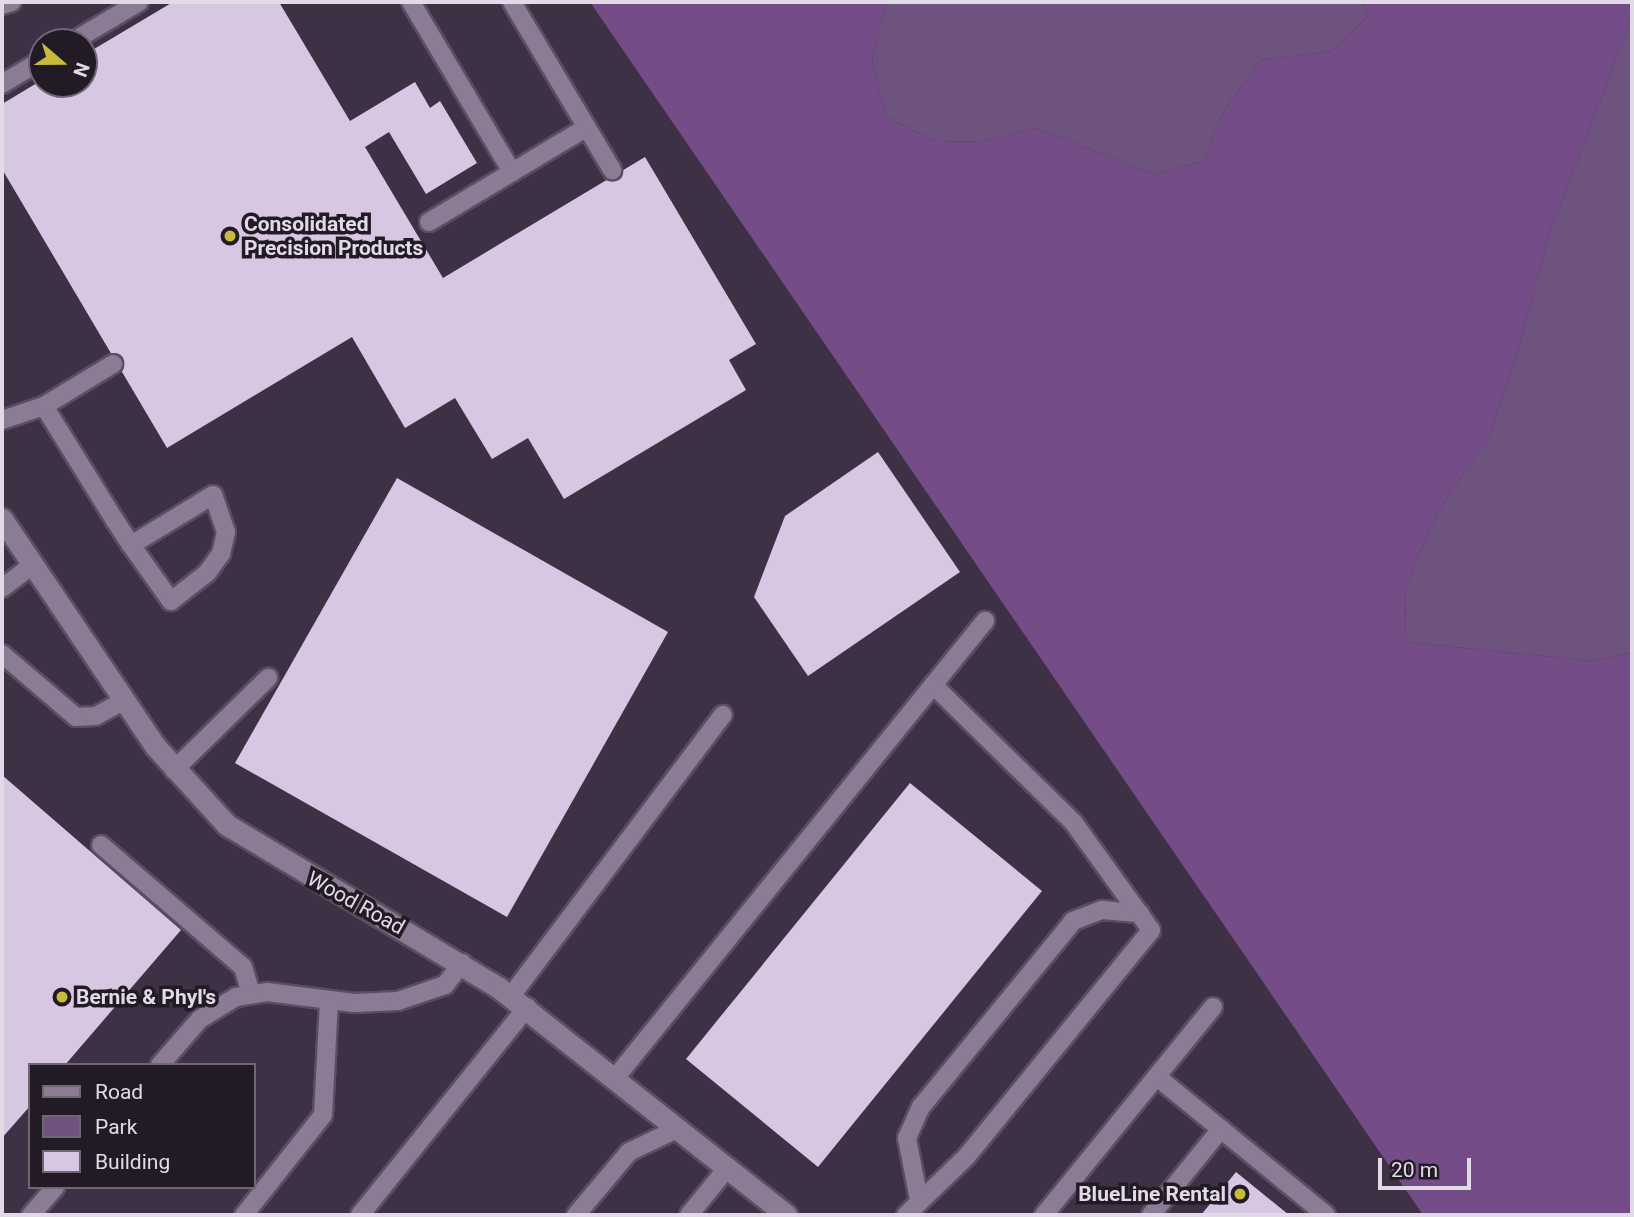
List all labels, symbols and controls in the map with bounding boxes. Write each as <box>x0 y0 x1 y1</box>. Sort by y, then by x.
north arrow <box>28 28 98 98</box>
text: N <box>68 59 94 80</box>
place label: Consolidated Precision Products <box>244 211 423 261</box>
marker: Consolidated Precision Products <box>222 228 238 244</box>
street label: Wood Road <box>303 866 409 940</box>
place label: Bernie & Phyl's <box>76 984 216 1010</box>
marker: Bernie & Phyl's <box>54 989 70 1005</box>
legend <box>28 1063 256 1189</box>
text: Road <box>95 1080 143 1104</box>
text: Park <box>95 1115 137 1139</box>
scale bar <box>1382 1144 1475 1188</box>
text: Building <box>95 1150 170 1174</box>
text: 20 m <box>1391 1158 1438 1182</box>
place label: BlueLine Rental <box>1078 1181 1226 1207</box>
marker: BlueLine Rental <box>1232 1186 1248 1202</box>

